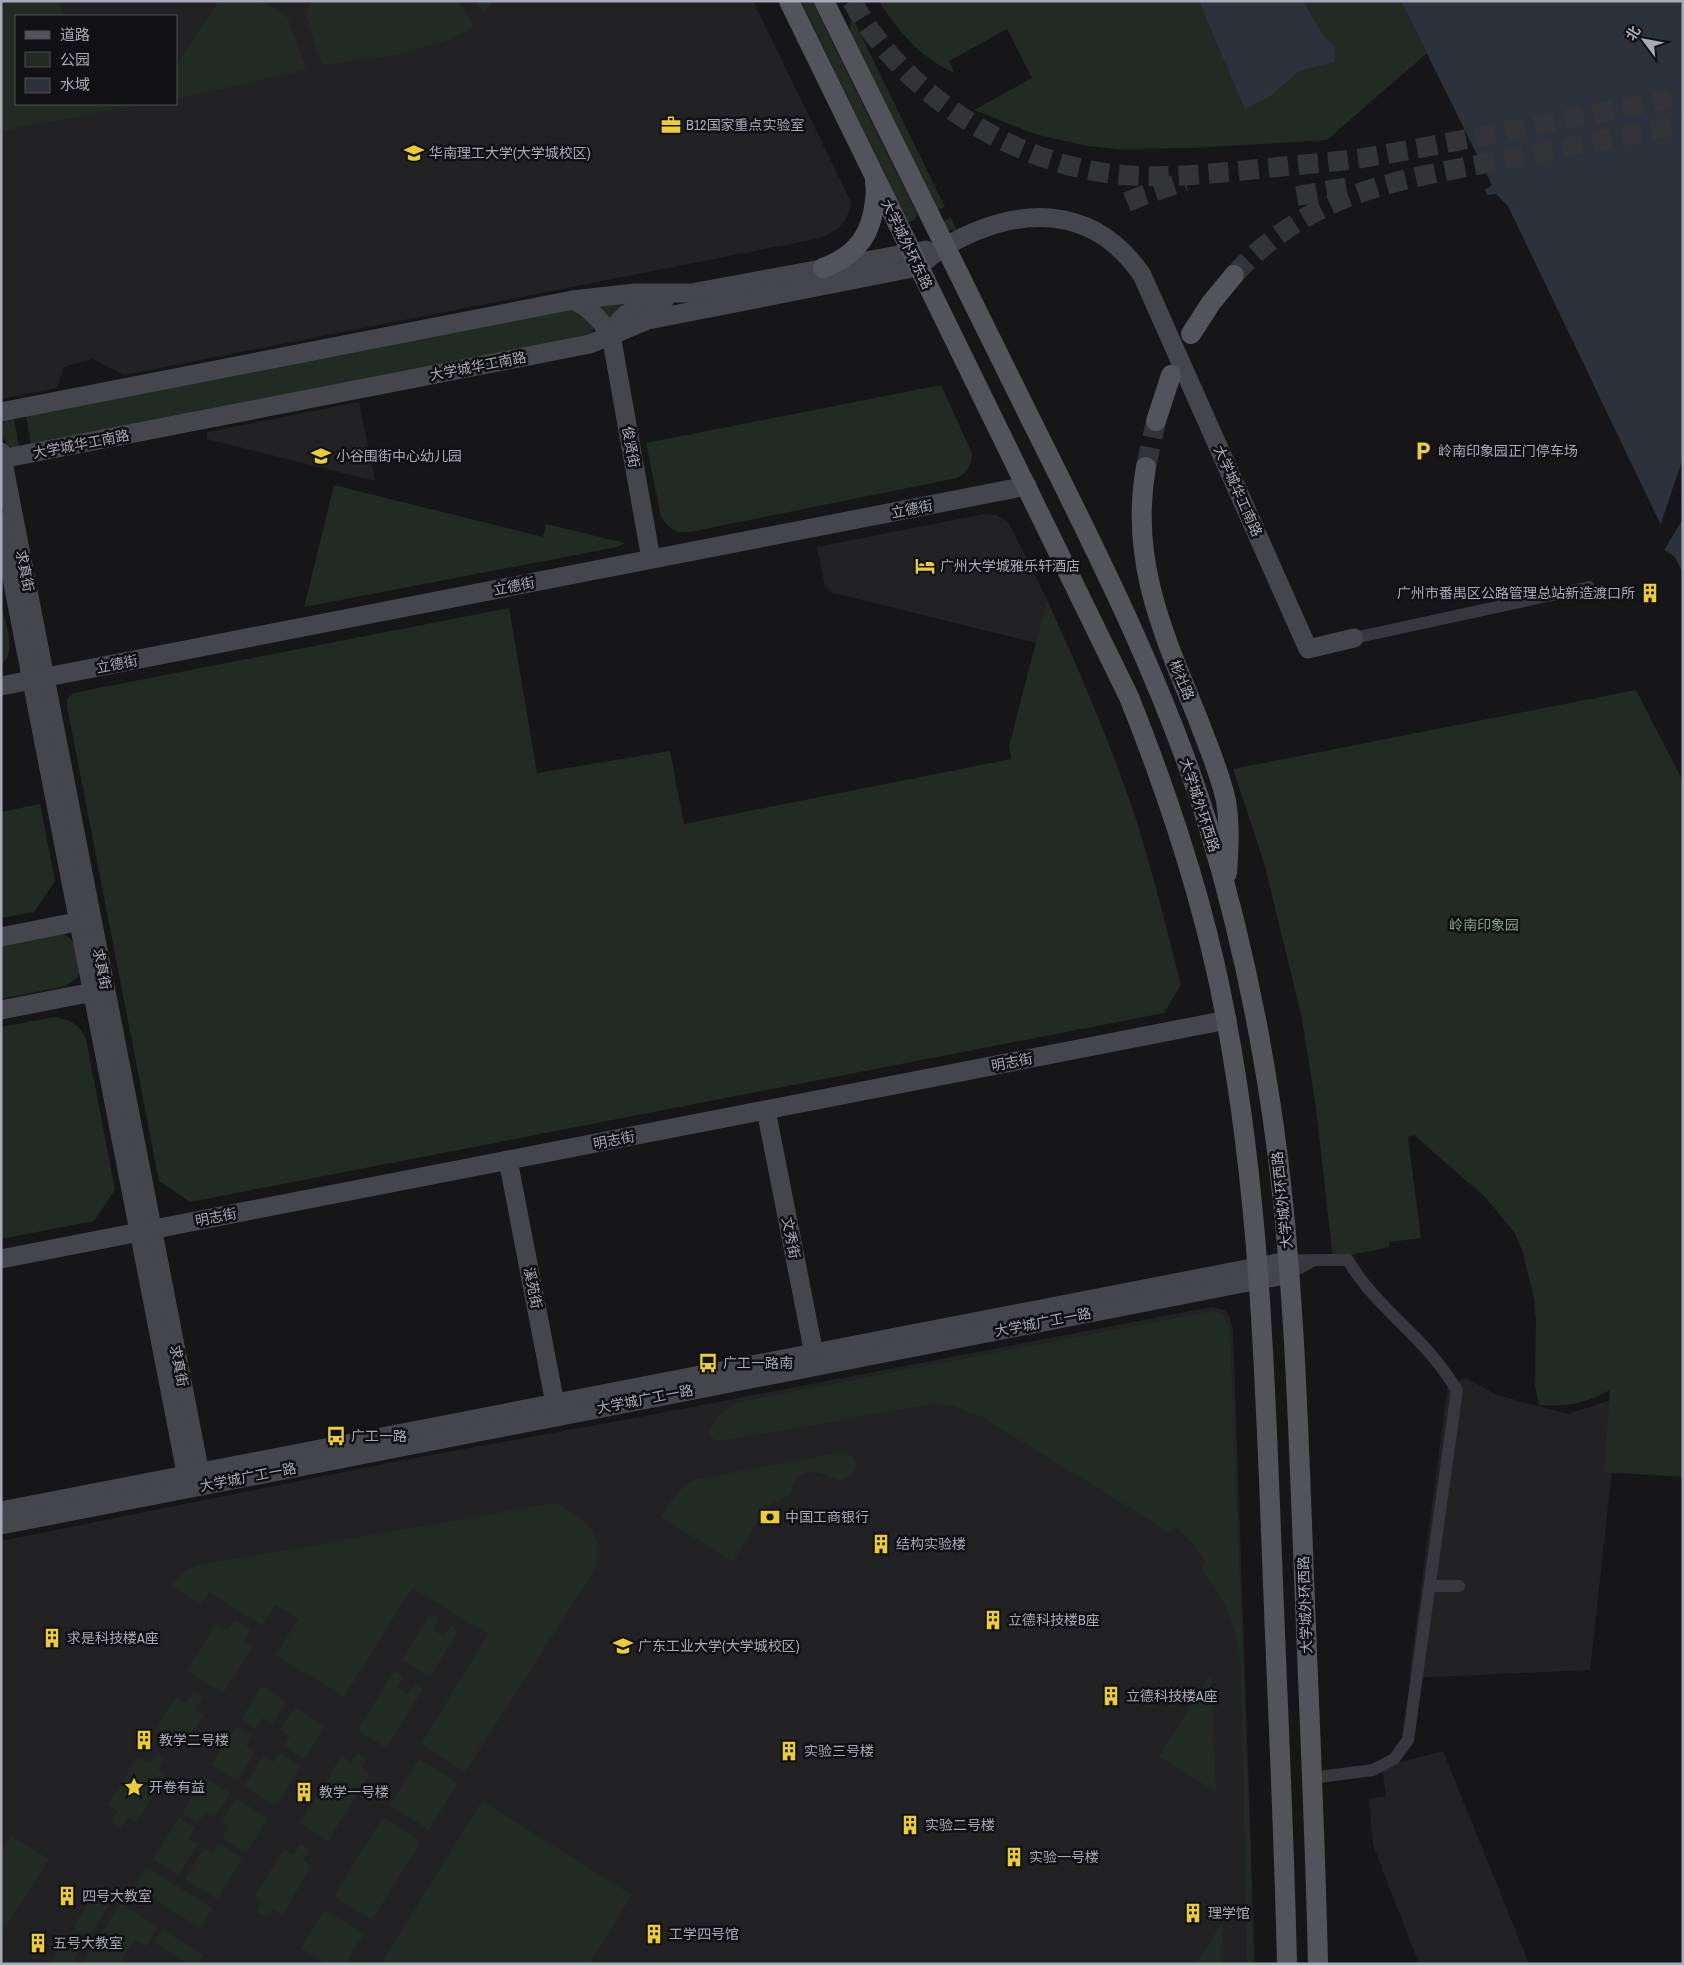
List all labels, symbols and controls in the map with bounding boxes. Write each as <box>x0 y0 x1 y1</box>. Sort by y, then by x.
legend <box>15 15 178 105</box>
north arrow <box>1619 15 1669 65</box>
text: 北 <box>1622 22 1644 44</box>
text: 道路 <box>60 24 90 45</box>
text: 公园 <box>60 49 90 70</box>
text: 水域 <box>60 74 90 95</box>
office icon: B12国家重点实验室 <box>660 114 682 136</box>
place label: B12国家重点实验室 <box>686 116 804 134</box>
school or university icon: 华南理工大学(大学城校区) <box>403 142 425 164</box>
place label: 华南理工大学(大学城校区) <box>429 144 591 162</box>
street label: 大学城外环东路 <box>877 196 937 292</box>
street label: 大学城华工南路 <box>428 348 528 384</box>
street label: 俊贤街 <box>618 425 644 469</box>
street label: 大学城华工南路 <box>31 426 131 462</box>
parking icon: 岭南印象园正门停车场 <box>1412 440 1434 462</box>
place label: 岭南印象园正门停车场 <box>1438 442 1578 460</box>
street label: 大学城华工南路 <box>1210 443 1266 539</box>
school or university icon: 小谷围街中心幼儿园 <box>310 445 332 467</box>
place label: 小谷围街中心幼儿园 <box>336 447 462 465</box>
street label: 立德街 <box>890 496 934 522</box>
street label: 求真街 <box>12 549 38 593</box>
hotel icon: 广州大学城雅乐轩酒店 <box>914 555 936 577</box>
place label: 广州大学城雅乐轩酒店 <box>940 557 1080 575</box>
street label: 立德街 <box>492 573 536 599</box>
building icon: 广州市番禺区公路管理总站新造渡口所 <box>1639 582 1661 604</box>
place label: 广州市番禺区公路管理总站新造渡口所 <box>1397 584 1635 602</box>
street label: 立德街 <box>95 651 139 677</box>
street label: 彬社路 <box>1166 657 1198 703</box>
street label: 大学城外环西路 <box>1176 756 1224 854</box>
park label: 岭南印象园 <box>1449 916 1519 934</box>
street label: 求真街 <box>89 947 115 991</box>
street label: 明志街 <box>990 1049 1034 1075</box>
street label: 明志街 <box>592 1127 636 1153</box>
street label: 大学城外环西路 <box>1268 1150 1296 1250</box>
street label: 明志街 <box>194 1204 238 1230</box>
street label: 文秀街 <box>778 1216 804 1260</box>
street label: 溪苑街 <box>520 1266 546 1310</box>
street label: 大学城广工一路 <box>993 1304 1093 1340</box>
street label: 求真街 <box>166 1344 192 1388</box>
bus stop icon: 广工一路南 <box>697 1352 719 1374</box>
place label: 广工一路南 <box>723 1354 793 1372</box>
street label: 大学城广工一路 <box>595 1381 695 1417</box>
bus stop icon: 广工一路 <box>325 1425 347 1447</box>
place label: 广工一路 <box>351 1427 407 1445</box>
street label: 大学城广工一路 <box>198 1459 298 1495</box>
bank icon: 中国工商银行 <box>759 1506 781 1528</box>
place label: 中国工商银行 <box>785 1508 869 1526</box>
building icon: 结构实验楼 <box>870 1533 892 1555</box>
place label: 结构实验楼 <box>896 1535 966 1553</box>
street label: 大学城外环西路 <box>1294 1556 1316 1654</box>
building icon: 立德科技楼B座 <box>982 1609 1004 1631</box>
place label: 立德科技楼B座 <box>1008 1611 1100 1629</box>
building icon: 求是科技楼A座 <box>41 1627 63 1649</box>
place label: 求是科技楼A座 <box>67 1629 159 1647</box>
school or university icon: 广东工业大学(大学城校区) <box>612 1635 634 1657</box>
place label: 广东工业大学(大学城校区) <box>638 1637 800 1655</box>
building icon: 立德科技楼A座 <box>1100 1685 1122 1707</box>
place label: 立德科技楼A座 <box>1126 1687 1218 1705</box>
building icon: 教学二号楼 <box>133 1729 155 1751</box>
place label: 教学二号楼 <box>159 1731 229 1749</box>
building icon: 实验三号楼 <box>778 1740 800 1762</box>
place label: 实验三号楼 <box>804 1742 874 1760</box>
place icon: 开卷有益 <box>123 1776 145 1798</box>
place label: 开卷有益 <box>149 1778 205 1796</box>
building icon: 教学一号楼 <box>293 1781 315 1803</box>
place label: 教学一号楼 <box>319 1783 389 1801</box>
building icon: 实验二号楼 <box>899 1814 921 1836</box>
place label: 实验二号楼 <box>925 1816 995 1834</box>
building icon: 实验一号楼 <box>1003 1846 1025 1868</box>
place label: 实验一号楼 <box>1029 1848 1099 1866</box>
building icon: 四号大教室 <box>56 1885 78 1907</box>
place label: 四号大教室 <box>82 1887 152 1905</box>
building icon: 理学馆 <box>1182 1902 1204 1924</box>
place label: 理学馆 <box>1208 1904 1250 1922</box>
building icon: 工学四号馆 <box>643 1923 665 1945</box>
place label: 工学四号馆 <box>669 1925 739 1943</box>
building icon: 五号大教室 <box>27 1932 49 1954</box>
place label: 五号大教室 <box>53 1934 123 1952</box>

